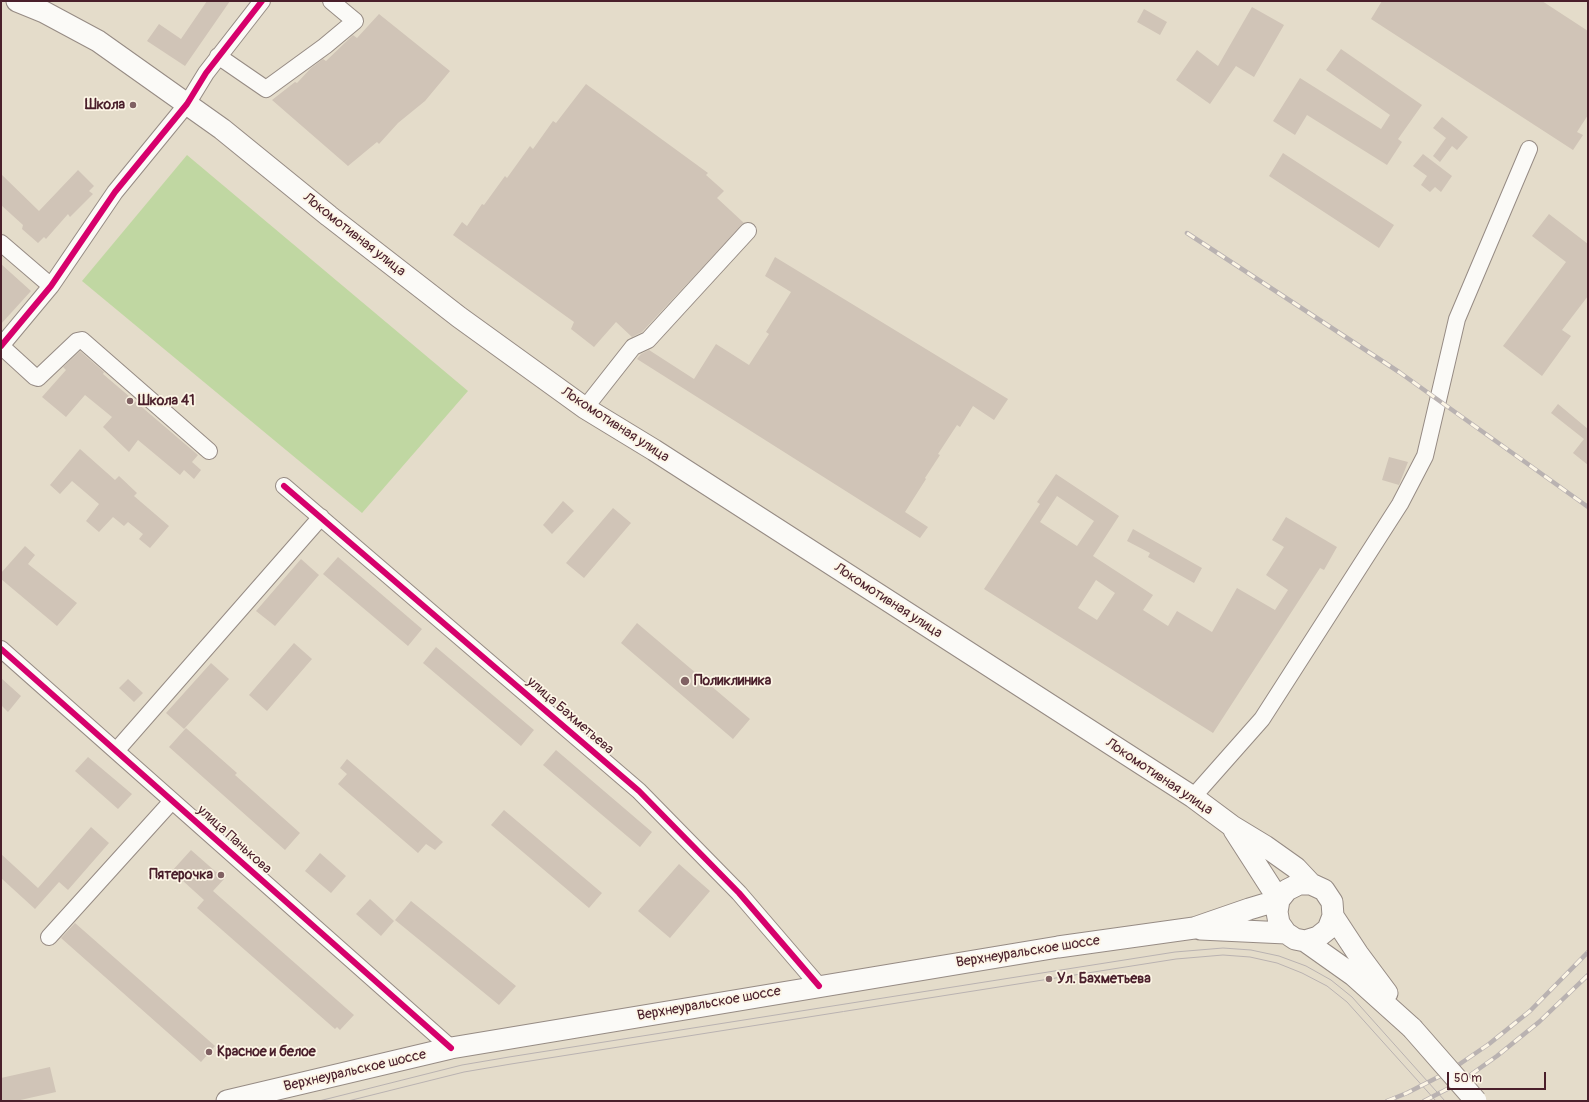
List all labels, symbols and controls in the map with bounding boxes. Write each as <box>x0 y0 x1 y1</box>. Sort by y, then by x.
place label: Школа <box>85 97 125 113</box>
marker: Школа <box>128 100 138 110</box>
street label: Локомотивная улица <box>299 190 409 280</box>
street label: Локомотивная улица <box>558 384 672 466</box>
place label: Школа 41 <box>138 393 195 409</box>
marker: Школа 41 <box>125 396 135 406</box>
street label: Локомотивная улица <box>831 560 945 642</box>
place label: Поликлиника <box>694 673 771 689</box>
street label: улица Бахметьева <box>523 674 617 758</box>
marker: Поликлиника <box>679 675 691 687</box>
street label: Локомотивная улица <box>1102 735 1216 819</box>
street label: улица Панькова <box>193 802 275 878</box>
place label: Пятерочка <box>149 867 213 883</box>
marker: Пятерочка <box>216 870 226 880</box>
street label: Верхнеуральское шоссе <box>955 932 1101 972</box>
place label: Ул. Бахметьева <box>1057 971 1151 987</box>
marker: Ул. Бахметьева <box>1044 974 1054 984</box>
street label: Верхнеуральское шоссе <box>636 983 782 1025</box>
place label: Красное и белое <box>217 1044 316 1060</box>
street label: Верхнеуральское шоссе <box>282 1046 428 1096</box>
marker: Красное и белое <box>204 1047 214 1057</box>
scale bar <box>1449 1064 1548 1090</box>
text: 50 m <box>1454 1071 1482 1086</box>

